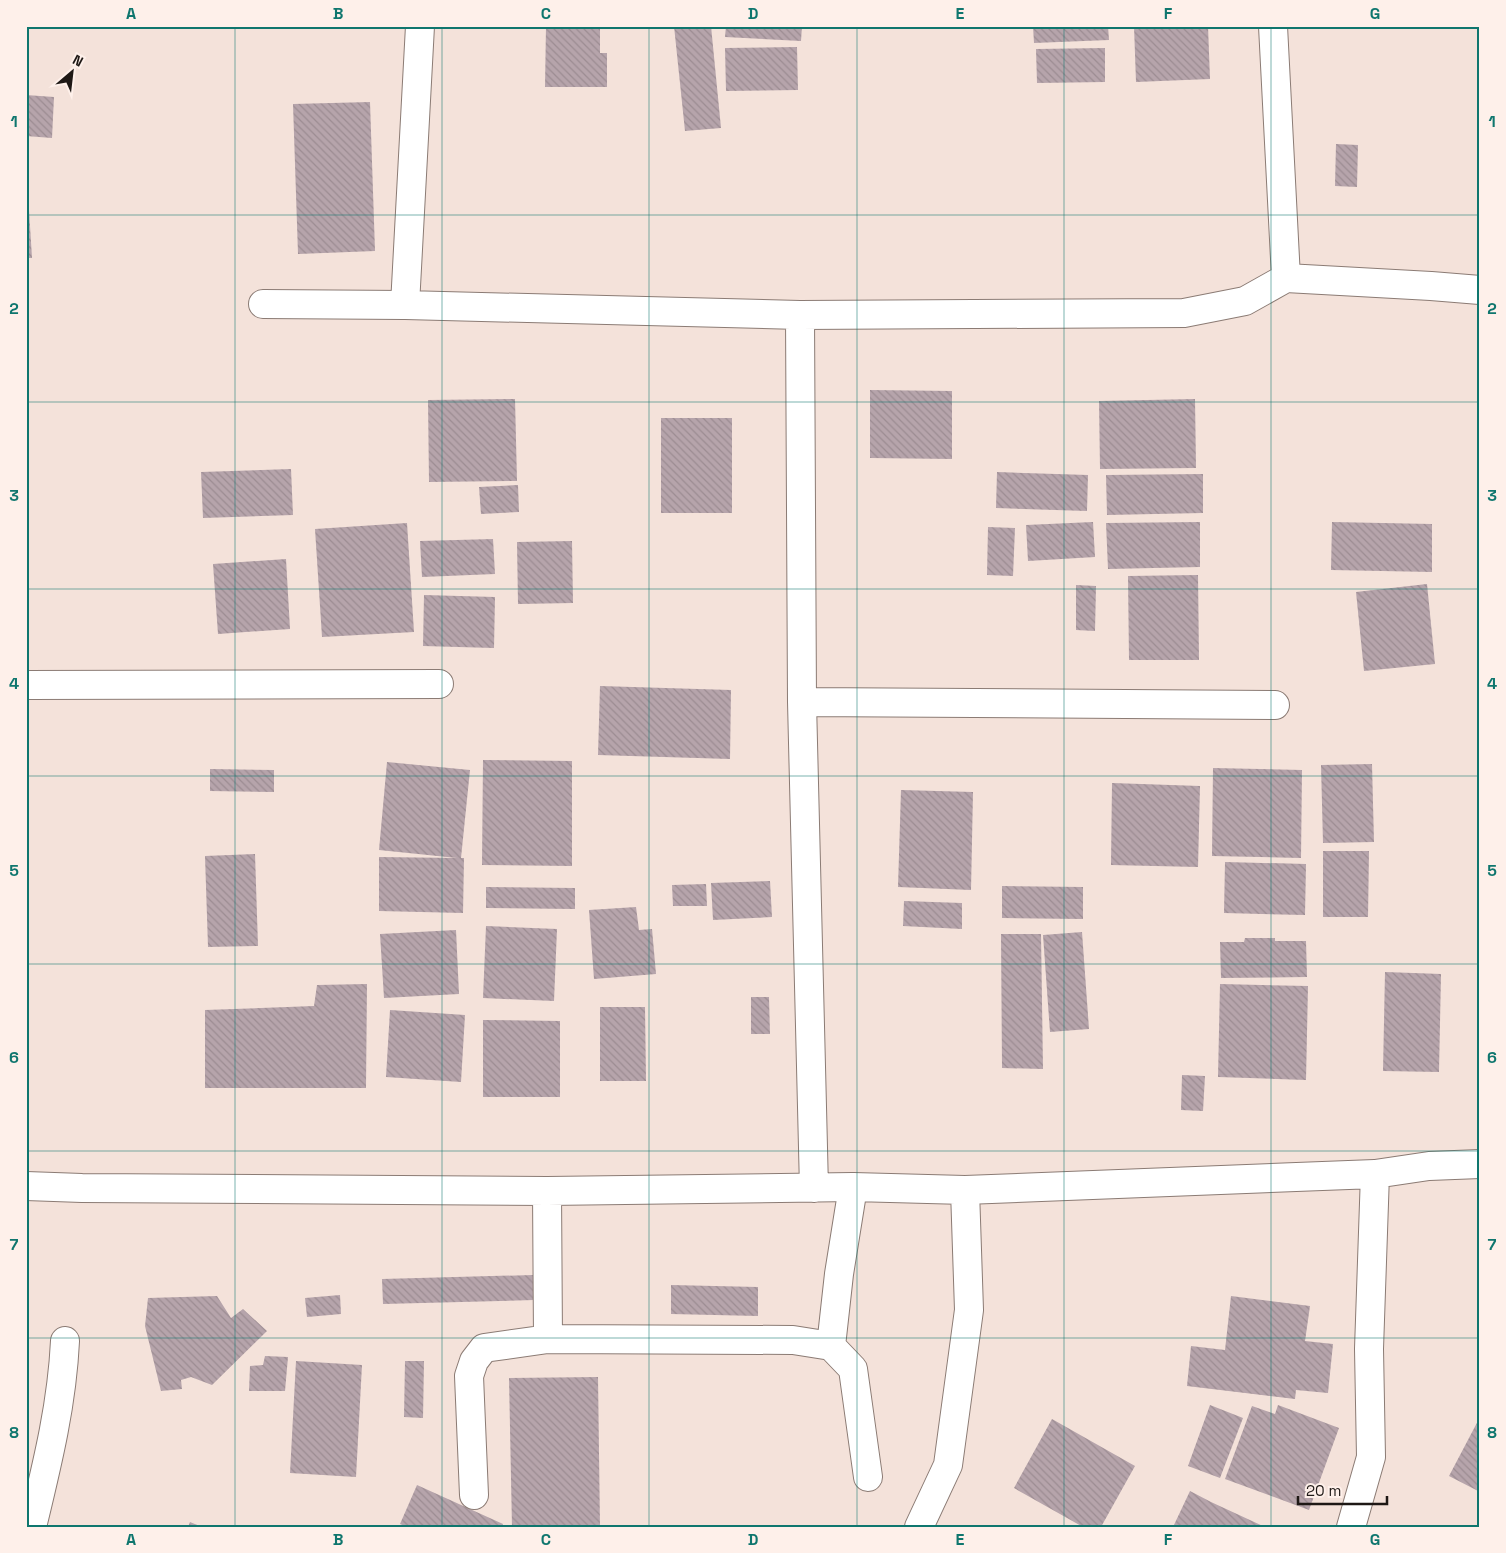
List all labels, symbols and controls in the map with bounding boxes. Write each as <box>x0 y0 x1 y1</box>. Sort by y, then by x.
text: A <box>126 3 136 24</box>
text: B <box>333 3 343 24</box>
text: C <box>541 3 551 24</box>
text: D <box>748 3 758 24</box>
text: E <box>956 3 965 24</box>
text: F <box>1164 3 1173 24</box>
text: G <box>1370 3 1380 24</box>
north arrow <box>48 48 98 98</box>
text: N <box>70 50 86 71</box>
text: 1 <box>10 111 18 132</box>
text: 1 <box>1488 111 1496 132</box>
text: 2 <box>9 298 19 319</box>
text: 2 <box>1487 298 1497 319</box>
text: 3 <box>9 485 19 506</box>
text: 3 <box>1487 485 1497 506</box>
text: 4 <box>9 673 19 694</box>
text: 4 <box>1487 673 1497 694</box>
text: 5 <box>9 860 19 881</box>
text: 5 <box>1487 860 1497 881</box>
text: 6 <box>9 1047 19 1068</box>
text: 6 <box>1487 1047 1497 1068</box>
text: 7 <box>10 1234 19 1255</box>
text: 7 <box>1488 1234 1497 1255</box>
text: 8 <box>9 1422 19 1443</box>
text: 8 <box>1487 1422 1497 1443</box>
scale bar <box>1298 1473 1387 1505</box>
text: 20 m <box>1306 1481 1341 1500</box>
text: A <box>126 1529 136 1550</box>
text: B <box>333 1529 343 1550</box>
text: C <box>541 1529 551 1550</box>
text: D <box>748 1529 758 1550</box>
text: E <box>956 1529 965 1550</box>
text: F <box>1164 1529 1173 1550</box>
text: G <box>1370 1529 1380 1550</box>

